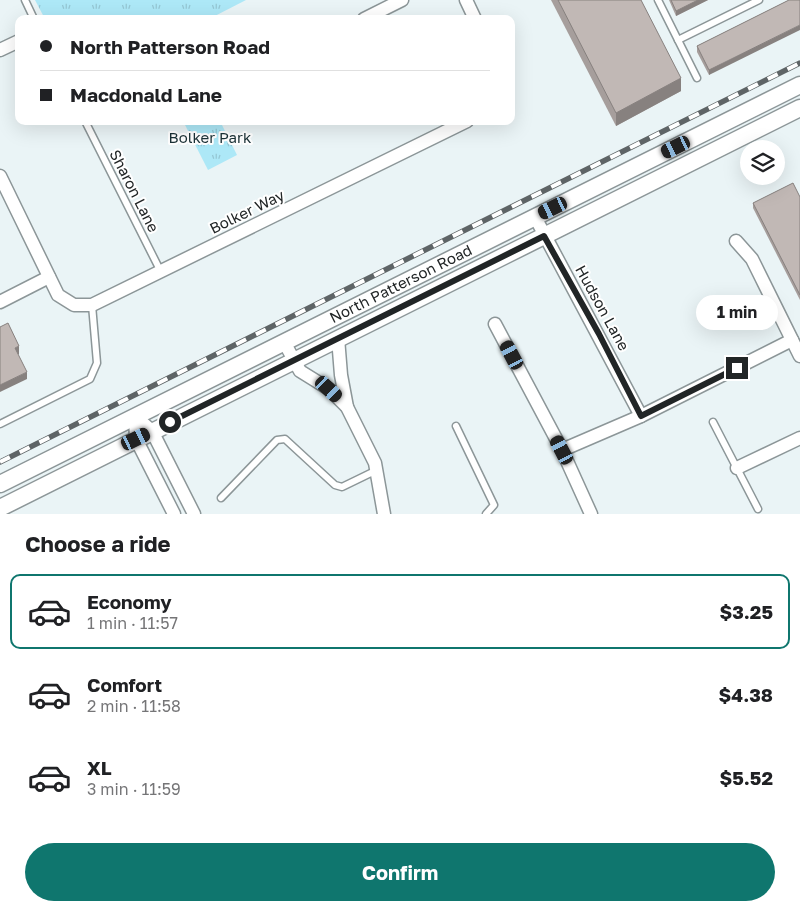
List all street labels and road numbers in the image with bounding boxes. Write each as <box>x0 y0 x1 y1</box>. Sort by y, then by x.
street label: Sharon Lane <box>106 146 163 235</box>
street label: Bolker Way <box>206 185 287 237</box>
street label: North Patterson Road <box>326 240 475 326</box>
street label: Hudson Lane <box>572 262 634 354</box>

